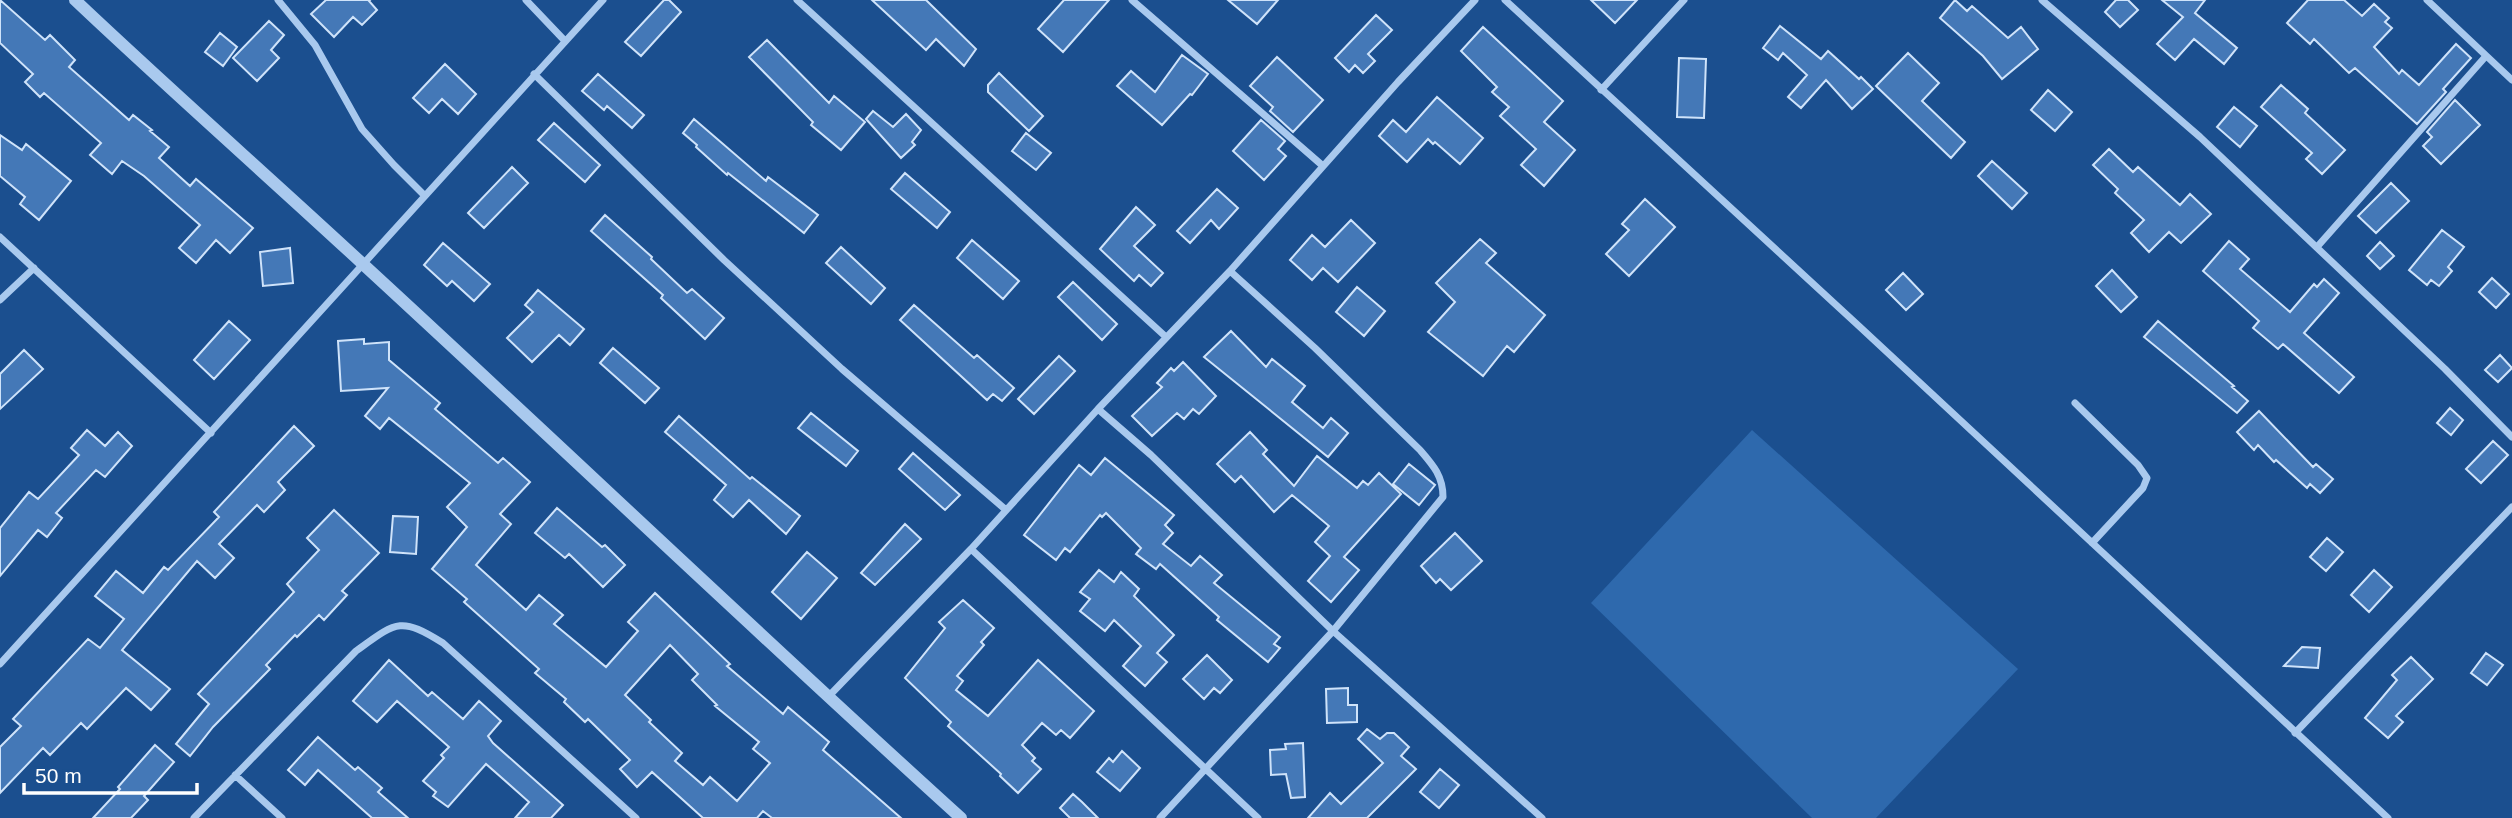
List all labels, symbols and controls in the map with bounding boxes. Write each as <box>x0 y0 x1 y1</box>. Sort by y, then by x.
scale bar <box>24 752 198 796</box>
text: 50 m <box>35 764 82 787</box>

